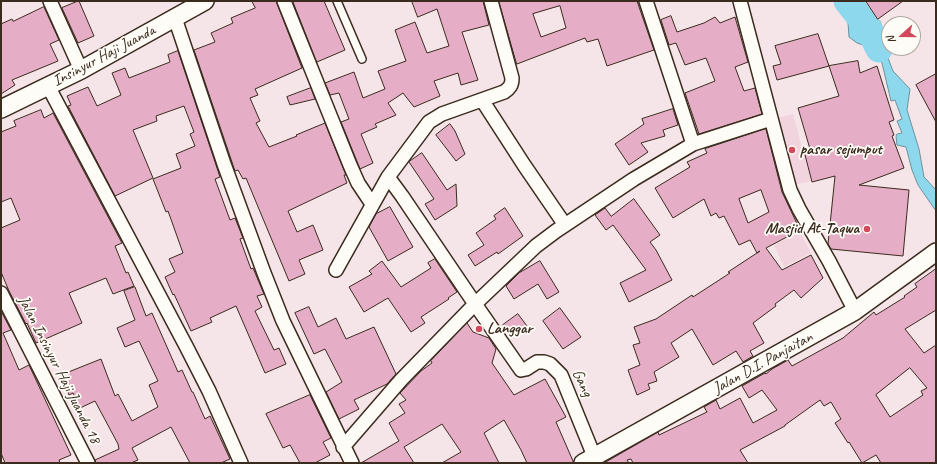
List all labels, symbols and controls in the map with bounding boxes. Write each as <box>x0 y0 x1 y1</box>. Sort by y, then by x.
north arrow <box>881 16 921 56</box>
street label: Insinyur Haji Juanda <box>50 21 158 91</box>
text: N <box>883 34 898 46</box>
place label: pasar sejumput <box>800 140 882 160</box>
marker: pasar sejumput <box>787 145 797 155</box>
place label: Masjid At-Taqwa <box>765 219 859 239</box>
marker: Masjid At-Taqwa <box>862 224 872 234</box>
street label: Jalan Insinyur Haji Juanda 18 <box>13 293 105 447</box>
place label: Langgar <box>487 319 532 339</box>
marker: Langgar <box>474 324 484 334</box>
street label: Jalan D.I. Panjaitan <box>710 328 816 398</box>
street label: Gang <box>567 366 597 400</box>

